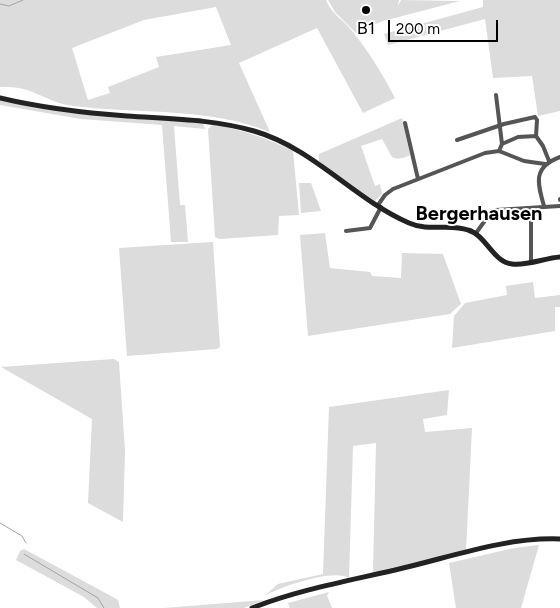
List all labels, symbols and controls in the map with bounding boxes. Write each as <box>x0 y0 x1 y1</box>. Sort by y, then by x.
marker: B1 <box>360 4 372 16</box>
scale bar <box>390 10 500 42</box>
place label: B1 <box>357 18 375 40</box>
text: 200 m <box>396 20 440 38</box>
district label: Bergerhausen <box>416 202 542 226</box>

